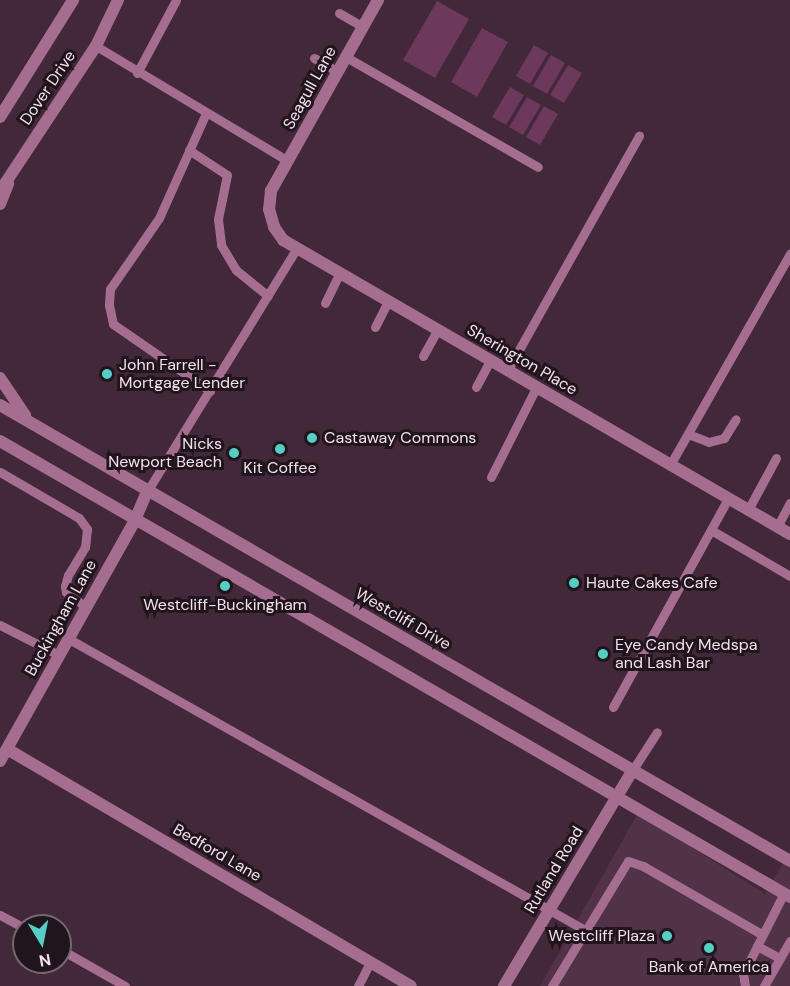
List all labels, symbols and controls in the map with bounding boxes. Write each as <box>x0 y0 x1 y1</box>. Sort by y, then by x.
street label: Seagull Lane <box>279 43 341 133</box>
street label: Dover Drive <box>16 47 80 129</box>
street label: Sherington Place <box>463 321 581 399</box>
place label: John Farrell - Mortgage Lender <box>119 355 245 393</box>
marker: John Farrell - Mortgage Lender <box>100 367 114 381</box>
place label: Castaway Commons <box>324 428 476 448</box>
marker: Castaway Commons <box>305 431 319 445</box>
place label: Nicks Newport Beach <box>108 434 222 472</box>
marker: Kit Coffee <box>273 442 287 456</box>
marker: Nicks Newport Beach <box>227 446 241 460</box>
place label: Kit Coffee <box>243 458 317 478</box>
street label: Buckingham Lane <box>21 557 101 679</box>
place label: Haute Cakes Cafe <box>586 573 718 593</box>
marker: Haute Cakes Cafe <box>567 576 581 590</box>
marker: Westcliff-Buckingham <box>218 579 232 593</box>
street label: Westcliff Drive <box>352 584 454 654</box>
place label: Westcliff-Buckingham <box>143 595 307 615</box>
place label: Eye Candy Medspa and Lash Bar <box>615 635 757 673</box>
marker: Eye Candy Medspa and Lash Bar <box>596 647 610 661</box>
street label: Bedford Lane <box>169 820 265 886</box>
street label: Rutland Road <box>521 823 587 917</box>
north arrow <box>12 914 72 974</box>
place label: Westcliff Plaza <box>548 926 655 946</box>
marker: Westcliff Plaza <box>660 929 674 943</box>
marker: Bank of America <box>702 941 716 955</box>
text: N <box>37 949 52 972</box>
place label: Bank of America <box>649 957 769 977</box>

